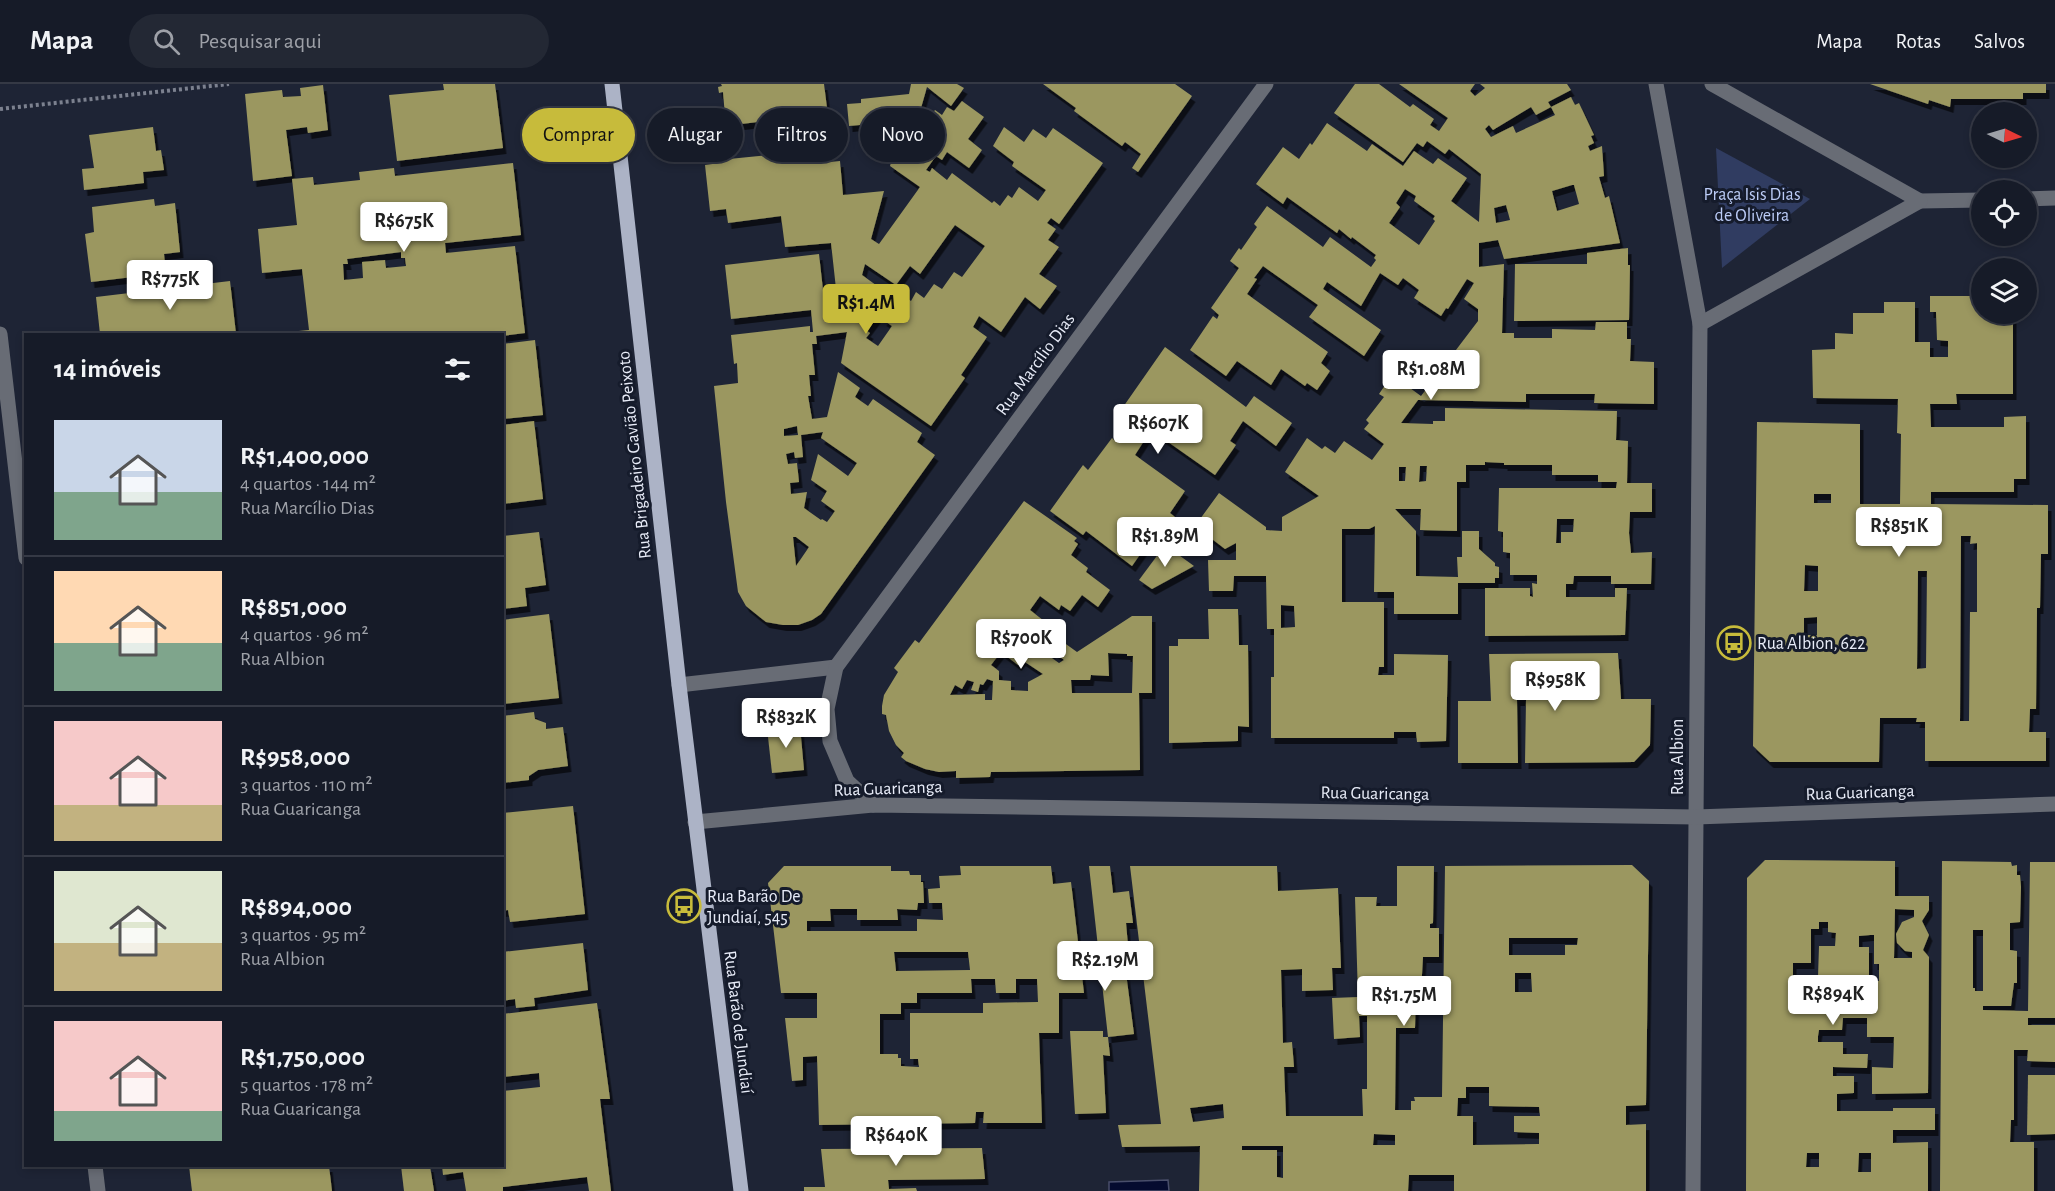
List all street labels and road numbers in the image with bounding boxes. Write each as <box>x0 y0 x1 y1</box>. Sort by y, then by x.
street label: Rua Marcílio Dias <box>993 310 1079 419</box>
street label: Rua Brigadeiro Gavião Peixoto <box>615 350 655 560</box>
street label: Rua Albion <box>1669 719 1687 795</box>
street label: Rua Guaricanga <box>833 778 943 800</box>
street label: Rua Guaricanga <box>1805 782 1915 804</box>
street label: Rua Guaricanga <box>1320 784 1430 804</box>
street label: Rua Barão de Jundiaí <box>720 949 756 1095</box>

